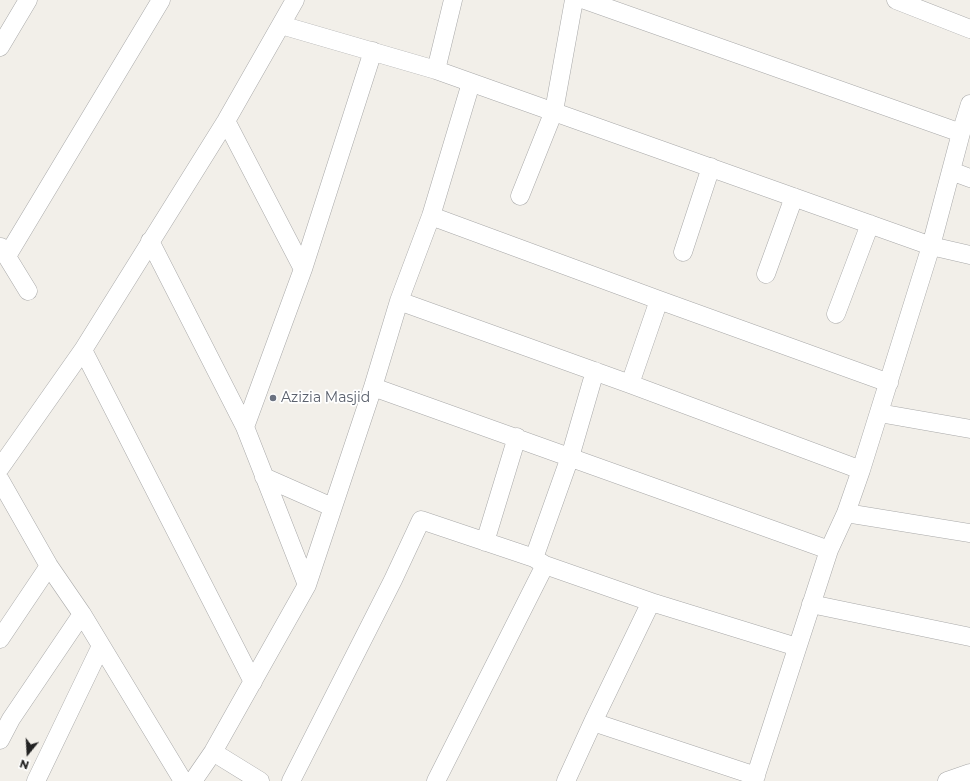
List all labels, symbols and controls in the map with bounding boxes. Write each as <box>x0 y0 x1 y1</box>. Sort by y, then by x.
place label: Azizia Masjid <box>281 390 370 406</box>
marker: Azizia Masjid <box>268 393 278 403</box>
north arrow <box>8 733 48 773</box>
text: N <box>18 756 31 772</box>

